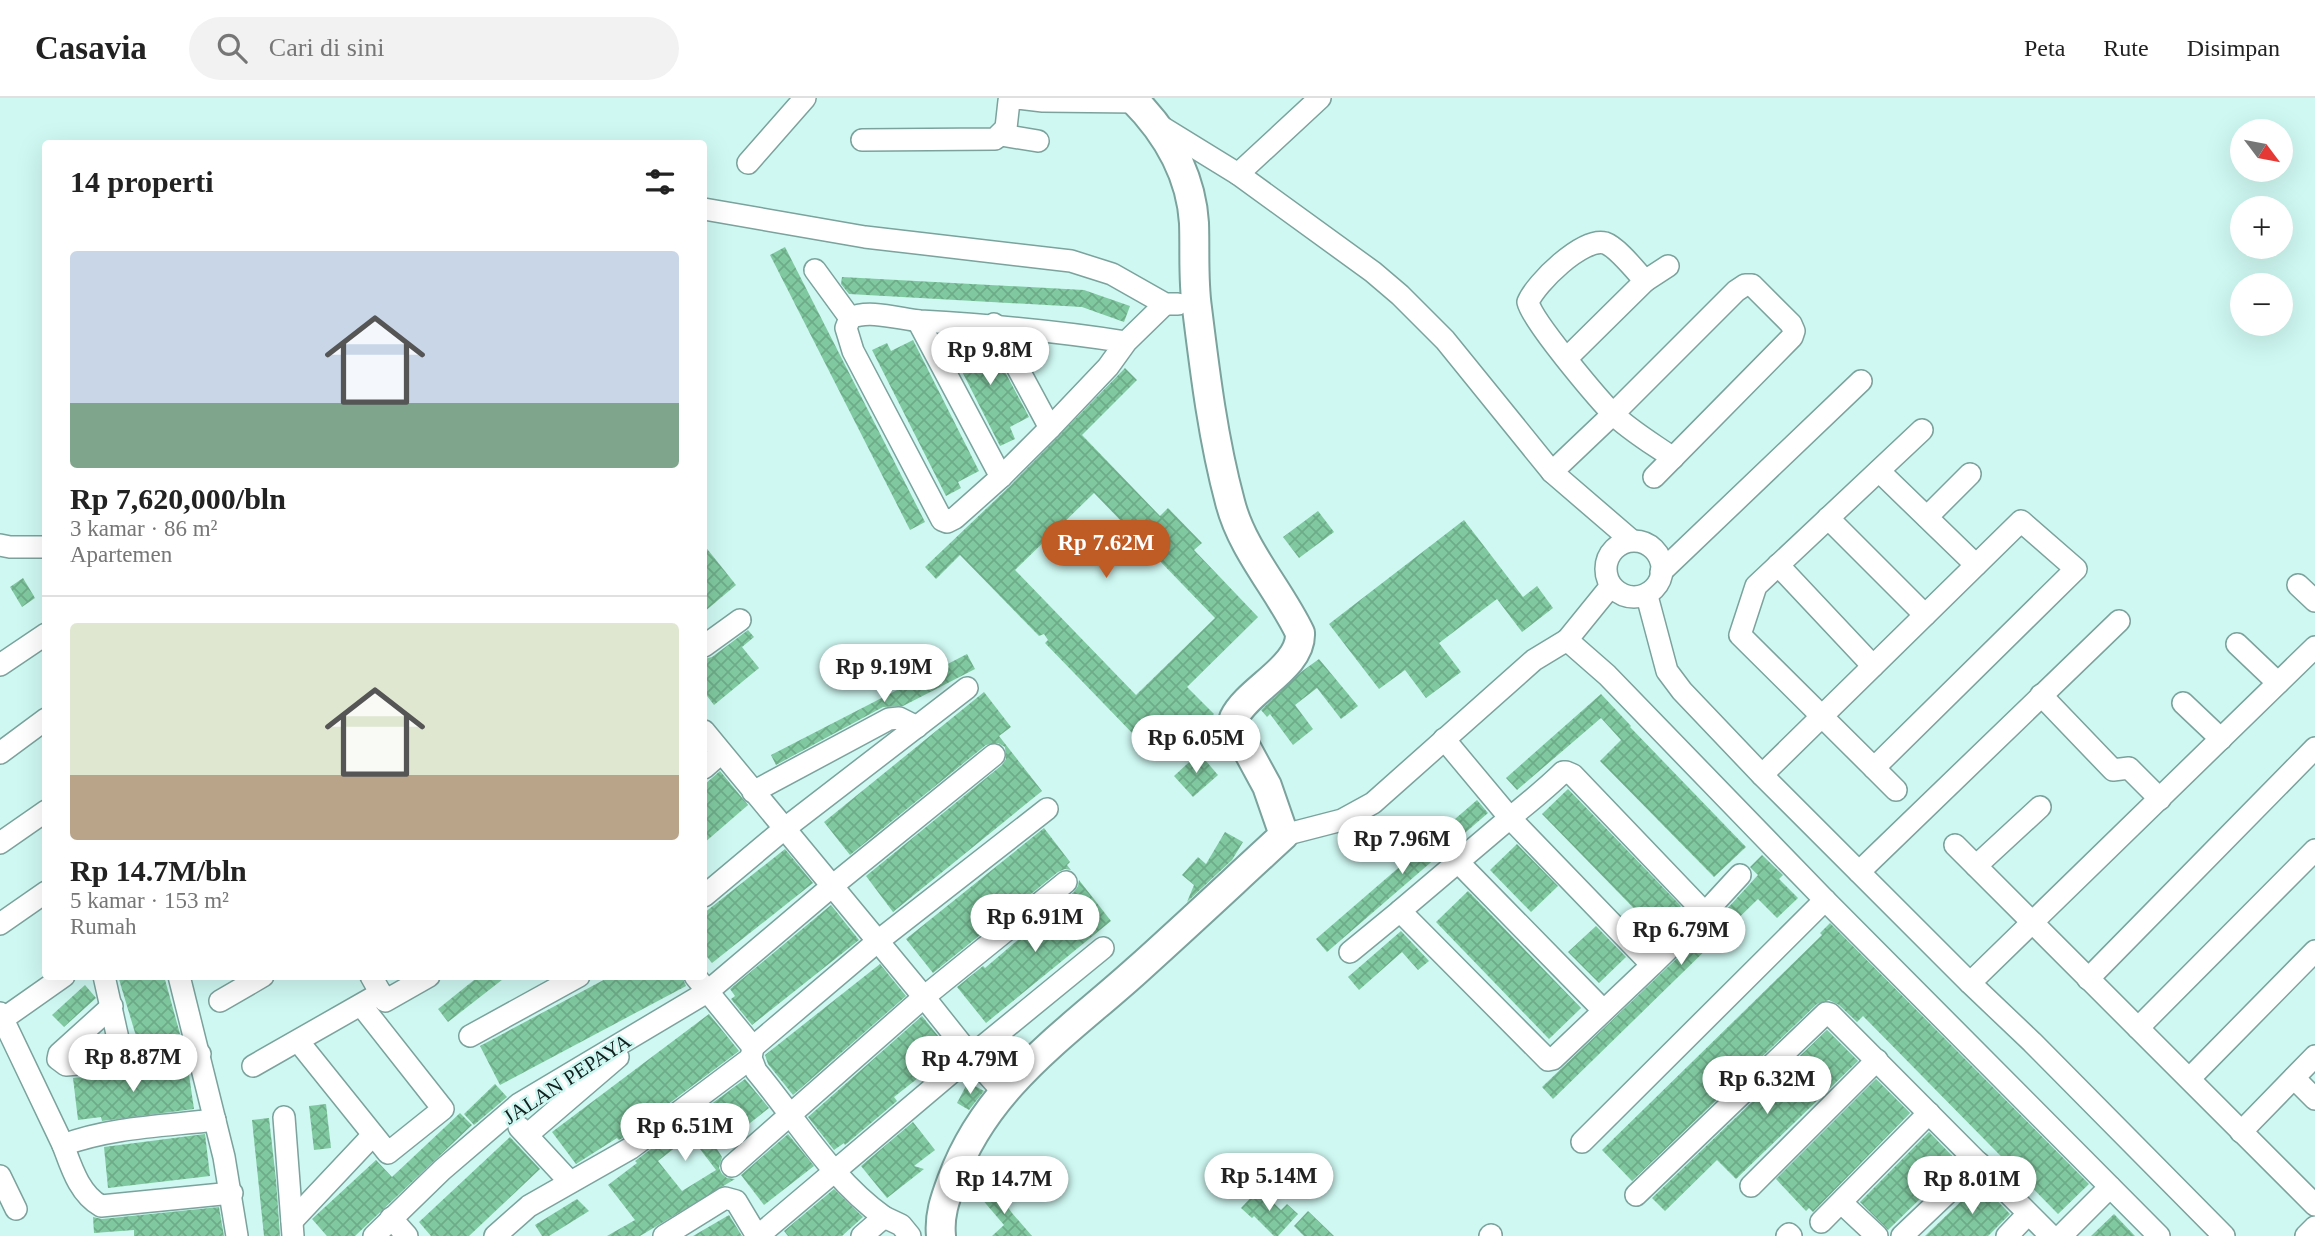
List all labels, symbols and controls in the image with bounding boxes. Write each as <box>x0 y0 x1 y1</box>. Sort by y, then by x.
search box <box>189 17 679 80</box>
icon: search <box>213 29 251 67</box>
text: Casavia <box>35 30 147 66</box>
text: Cari di sini <box>269 33 384 62</box>
text: Peta <box>2024 35 2065 61</box>
text: Rute <box>2103 35 2149 61</box>
text: Disimpan <box>2187 35 2280 61</box>
north arrow <box>2230 119 2292 182</box>
map controls <box>2230 119 2293 336</box>
icon: filters <box>641 163 679 201</box>
text: 14 properti <box>70 165 214 198</box>
button: + <box>2230 196 2293 259</box>
button: − <box>2230 273 2293 336</box>
icon: home <box>312 297 438 423</box>
pin: Rp 9.8M <box>925 328 1055 387</box>
text: Rp 9.8M <box>947 337 1033 362</box>
text: Rp 7,620,000/bln <box>70 482 286 515</box>
text: 3 kamar · 86 m² <box>70 516 217 541</box>
pin: Rp 7.62M <box>1034 520 1178 580</box>
text: Rp 7.62M <box>1057 530 1155 555</box>
text: Apartemen <box>70 542 172 567</box>
pin: Rp 9.19M <box>812 644 956 704</box>
text: Rp 9.19M <box>835 654 933 679</box>
icon: home <box>312 669 438 795</box>
pin: Rp 6.05M <box>1124 716 1268 775</box>
text: Rp 6.05M <box>1147 725 1245 750</box>
pin: Rp 7.96M <box>1330 816 1474 876</box>
text: Rp 7.96M <box>1353 826 1451 851</box>
text: Rp 14.7M/bln <box>70 854 247 887</box>
text: 5 kamar · 153 m² <box>70 888 229 913</box>
pin: Rp 6.91M <box>963 894 1107 954</box>
text: Rp 6.91M <box>986 904 1084 929</box>
pin: Rp 6.79M <box>1609 908 1753 967</box>
text: Rumah <box>70 914 136 939</box>
text: Rp 6.79M <box>1632 917 1730 942</box>
street label: JALAN PEPAYA <box>499 1028 636 1129</box>
pin: Rp 8.87M <box>61 1034 205 1094</box>
pin: Rp 4.79M <box>898 1037 1042 1096</box>
text: Rp 8.87M <box>84 1044 182 1069</box>
text: Rp 4.79M <box>921 1046 1019 1071</box>
pin: Rp 6.32M <box>1695 1056 1839 1116</box>
text: Rp 6.32M <box>1718 1066 1816 1091</box>
pin: Rp 6.51M <box>613 1104 757 1163</box>
text: Rp 6.51M <box>636 1113 734 1138</box>
pin: Rp 5.14M <box>1197 1154 1341 1213</box>
pin: Rp 14.7M <box>932 1156 1076 1216</box>
pin: Rp 8.01M <box>1900 1156 2044 1216</box>
text: Rp 5.14M <box>1220 1163 1318 1188</box>
text: Rp 14.7M <box>955 1166 1053 1191</box>
text: Rp 8.01M <box>1923 1166 2021 1191</box>

